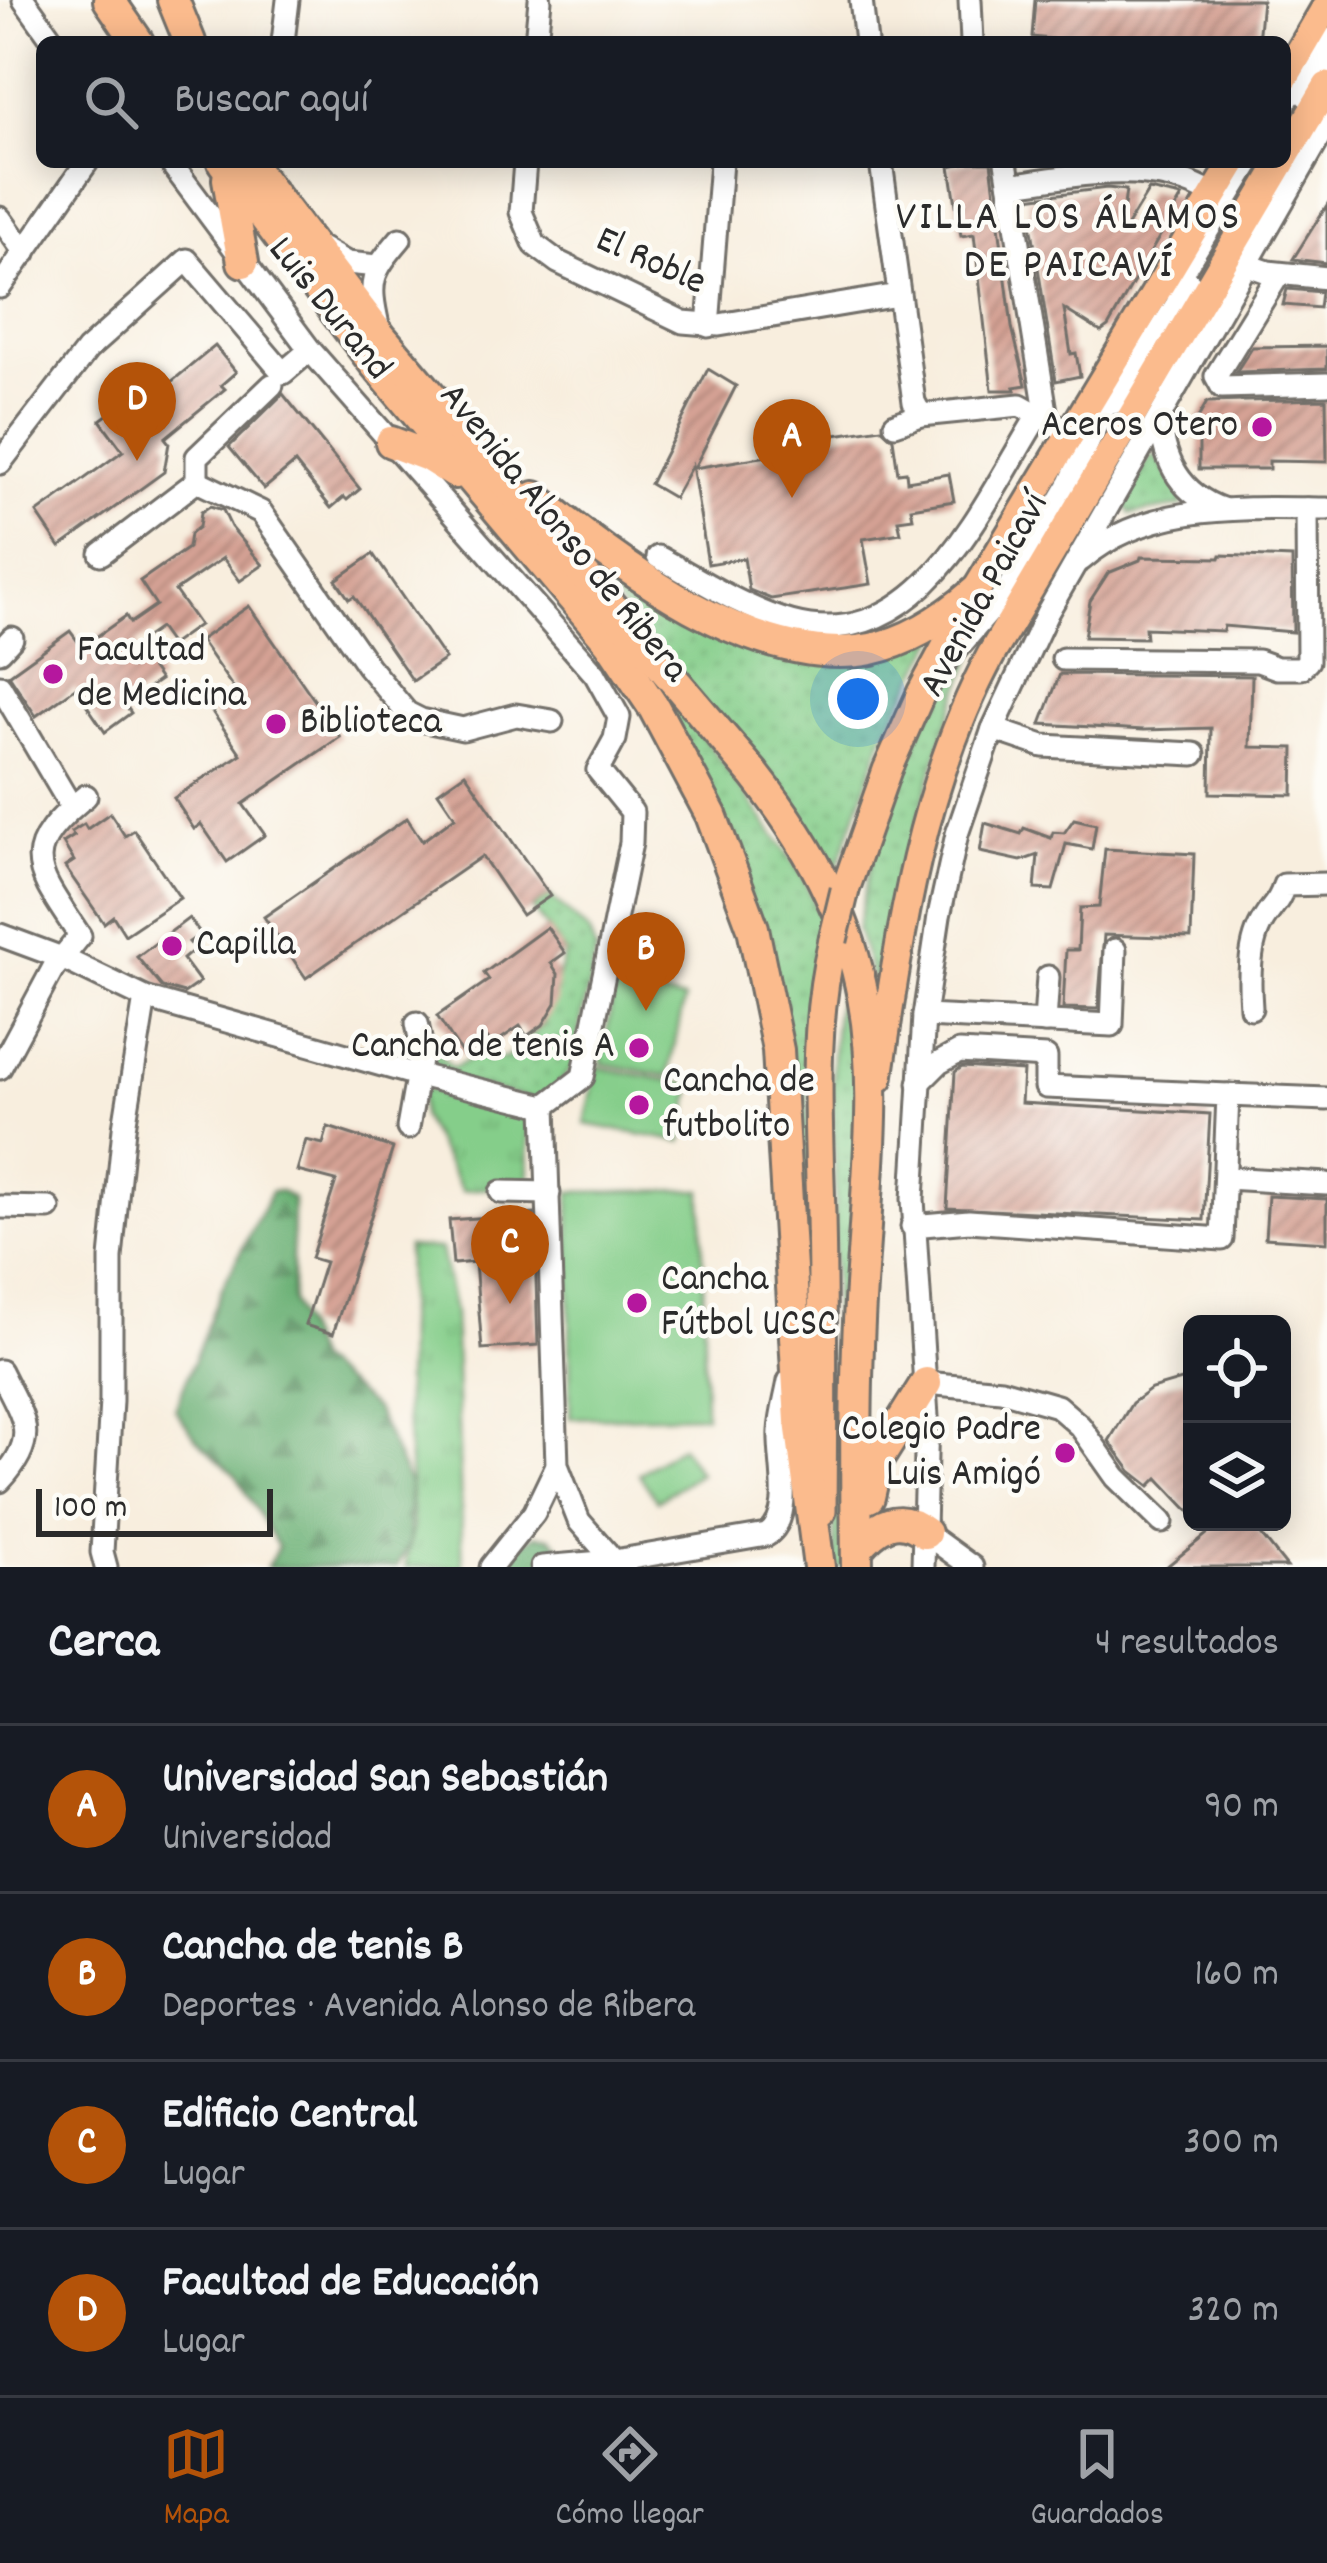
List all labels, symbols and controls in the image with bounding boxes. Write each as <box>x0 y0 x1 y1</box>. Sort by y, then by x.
search box <box>36 36 1291 168</box>
icon: search <box>78 69 144 135</box>
text: Buscar aquí <box>174 70 369 134</box>
district label: VILLA LOS ÁLAMOS DE PAICAVÍ <box>896 190 1242 298</box>
street label: El Roble <box>586 214 714 312</box>
street label: Luis Durand <box>253 226 403 394</box>
pin: D <box>98 362 176 461</box>
street label: Avenida Alonso de Ribera <box>424 372 701 696</box>
pin: A <box>753 399 831 498</box>
place label: Aceros Otero <box>1041 400 1238 455</box>
marker: Aceros Otero <box>1249 414 1275 440</box>
street label: Avenida Paicaví <box>907 481 1066 708</box>
place label: Facultad de Medicina <box>77 625 247 725</box>
marker: Facultad de Medicina <box>40 661 66 687</box>
your location <box>828 669 888 729</box>
place label: Biblioteca <box>300 697 443 752</box>
marker: Biblioteca <box>263 711 289 737</box>
pin: B <box>607 912 685 1011</box>
place label: Capilla <box>196 919 296 974</box>
marker: Capilla <box>159 933 185 959</box>
place label: Cancha de tenis A <box>351 1021 615 1076</box>
marker: Cancha de tenis A <box>626 1035 652 1061</box>
place label: Cancha de futbolito <box>663 1056 815 1156</box>
marker: Cancha de futbolito <box>626 1092 652 1118</box>
pin: C <box>471 1205 549 1304</box>
place label: Cancha Fútbol UCSC <box>661 1254 837 1354</box>
marker: Cancha Fútbol UCSC <box>624 1290 650 1316</box>
map controls <box>1183 1315 1291 1531</box>
button: locate <box>1183 1315 1291 1423</box>
place label: Colegio Padre Luis Amigó <box>842 1404 1041 1504</box>
button: layers <box>1183 1423 1291 1531</box>
marker: Colegio Padre Luis Amigó <box>1052 1440 1078 1466</box>
scale bar <box>36 1483 273 1536</box>
text: 100 m <box>54 1486 127 1533</box>
text: Cerca <box>48 1609 159 1681</box>
text: 4 resultados <box>1095 1618 1279 1673</box>
text: Universidad San Sebastián <box>162 1749 608 1813</box>
text: A <box>76 1781 98 1836</box>
text: 90 m <box>1204 1781 1279 1836</box>
text: Universidad <box>162 1813 332 1868</box>
text: Cancha de tenis B <box>162 1917 463 1981</box>
text: B <box>78 1949 96 2004</box>
text: 160 m <box>1194 1949 1279 2004</box>
text: Deportes · Avenida Alonso de Ribera <box>162 1981 695 2036</box>
text: Edificio Central <box>162 2085 417 2149</box>
text: C <box>77 2117 97 2172</box>
text: 300 m <box>1183 2117 1279 2172</box>
text: Lugar <box>162 2149 245 2204</box>
text: Facultad de Educación <box>162 2253 539 2317</box>
text: D <box>77 2285 97 2340</box>
text: 320 m <box>1188 2285 1279 2340</box>
text: Lugar <box>162 2317 245 2372</box>
tab: Mapa <box>163 2421 229 2540</box>
tab: Cómo llegar <box>556 2421 704 2540</box>
tab: Guardados <box>1030 2421 1164 2540</box>

